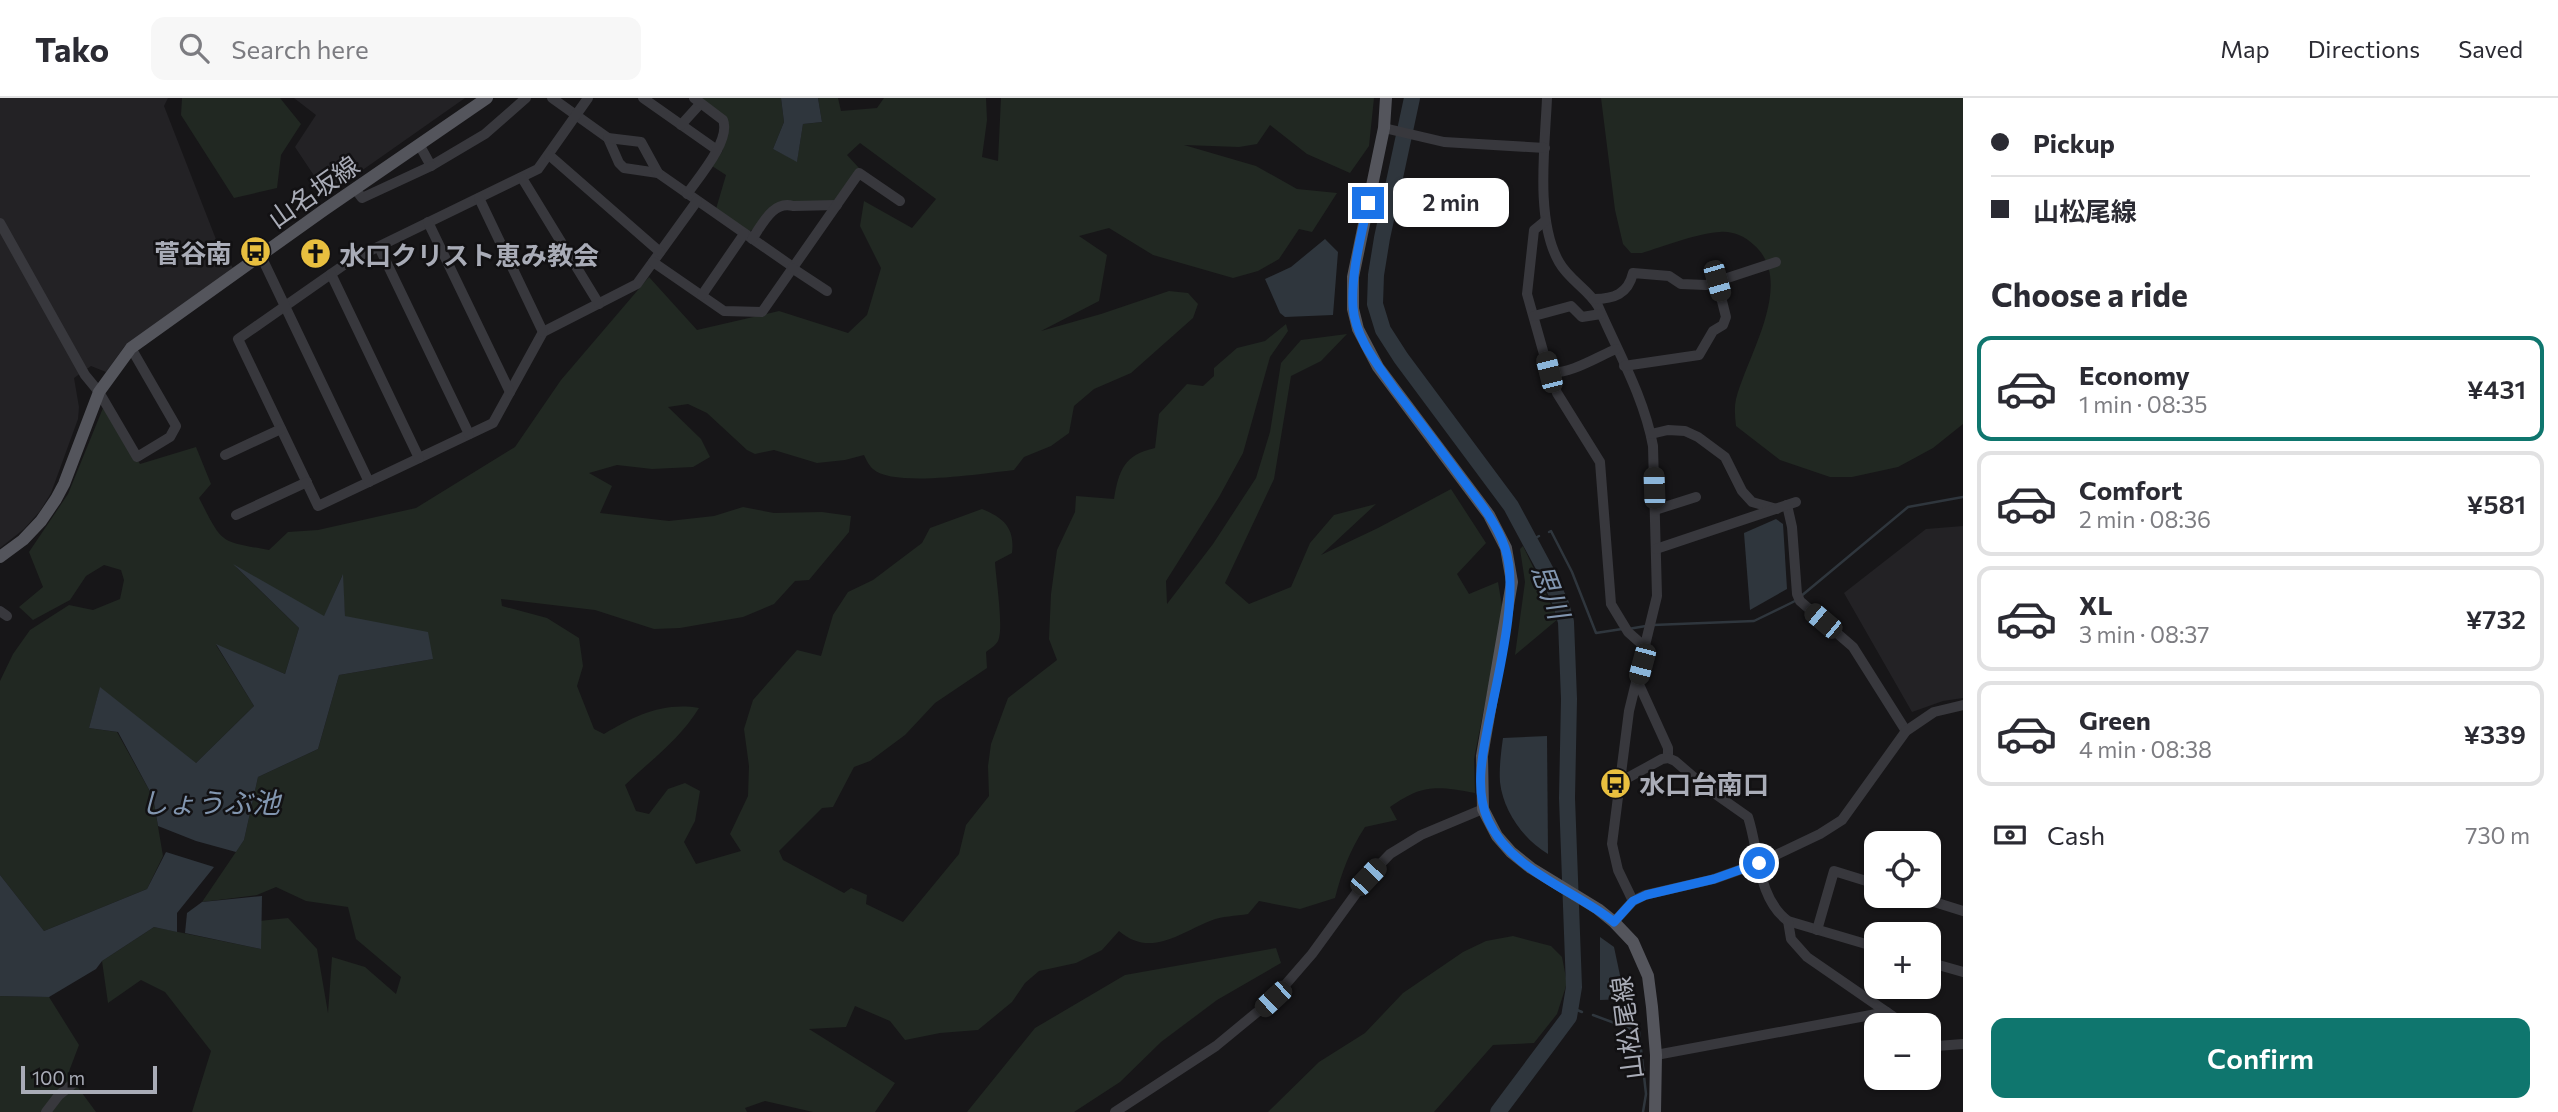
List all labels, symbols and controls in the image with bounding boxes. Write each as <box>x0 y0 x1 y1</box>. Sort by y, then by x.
search box <box>151 17 641 80</box>
text: Tako <box>35 28 109 69</box>
icon: search <box>175 29 213 67</box>
text: Search here <box>231 33 369 64</box>
text: Map <box>2220 34 2270 63</box>
text: Directions <box>2308 34 2420 63</box>
text: Saved <box>2458 34 2523 63</box>
text: Pickup <box>2033 127 2115 158</box>
street label: 山名坂線 <box>262 148 364 234</box>
callout: 2 min <box>1392 178 1508 228</box>
route end <box>1352 187 1384 219</box>
text: 2 min <box>1423 188 1479 216</box>
text: 山松尾線 <box>2033 195 2137 226</box>
bus stop icon: 菅谷南 <box>238 235 272 269</box>
place label: 菅谷南 <box>154 237 232 268</box>
church icon: 水口クリスト恵み教会 <box>299 237 333 271</box>
place label: 水口クリスト恵み教会 <box>339 239 599 270</box>
car <box>1702 258 1733 304</box>
text: Choose a ride <box>1991 274 2188 314</box>
car <box>1534 349 1565 395</box>
icon: car <box>1995 357 2058 420</box>
text: Economy <box>2079 359 2190 390</box>
text: ¥431 <box>2467 373 2526 404</box>
text: 1 min · 08:35 <box>2079 390 2207 418</box>
car <box>1643 467 1666 509</box>
icon: car <box>1995 472 2058 535</box>
text: Comfort <box>2079 474 2182 505</box>
text: ¥581 <box>2467 488 2526 519</box>
text: 2 min · 08:36 <box>2079 505 2211 533</box>
water label: 思川 <box>1525 559 1578 626</box>
icon: car <box>1995 587 2058 650</box>
text: XL <box>2079 589 2113 620</box>
car <box>1801 599 1846 643</box>
text: ¥732 <box>2466 603 2526 634</box>
text: 3 min · 08:37 <box>2079 620 2210 648</box>
car <box>1627 641 1658 687</box>
icon: car <box>1995 702 2058 765</box>
text: Green <box>2079 704 2151 735</box>
text: ¥339 <box>2464 718 2526 749</box>
text: 4 min · 08:38 <box>2079 735 2212 763</box>
bus stop icon: 水口台南口 <box>1599 766 1633 800</box>
place label: 水口台南口 <box>1639 768 1769 799</box>
water label: しょうぶ池 <box>140 785 283 819</box>
icon: cash <box>1991 816 2029 854</box>
text: Cash <box>2047 819 2105 850</box>
text: 730 m <box>2465 821 2530 849</box>
map controls <box>1864 831 1941 1090</box>
button: locate <box>1864 831 1941 908</box>
route start <box>1743 847 1775 879</box>
car <box>1346 854 1391 900</box>
button: + <box>1864 922 1941 999</box>
street label: 山松尾線 <box>1604 974 1648 1082</box>
car <box>1251 977 1296 1021</box>
button: − <box>1864 1013 1941 1090</box>
button: Confirm <box>1991 1018 2530 1098</box>
scale bar <box>21 1063 158 1095</box>
text: 100 m <box>32 1066 85 1089</box>

